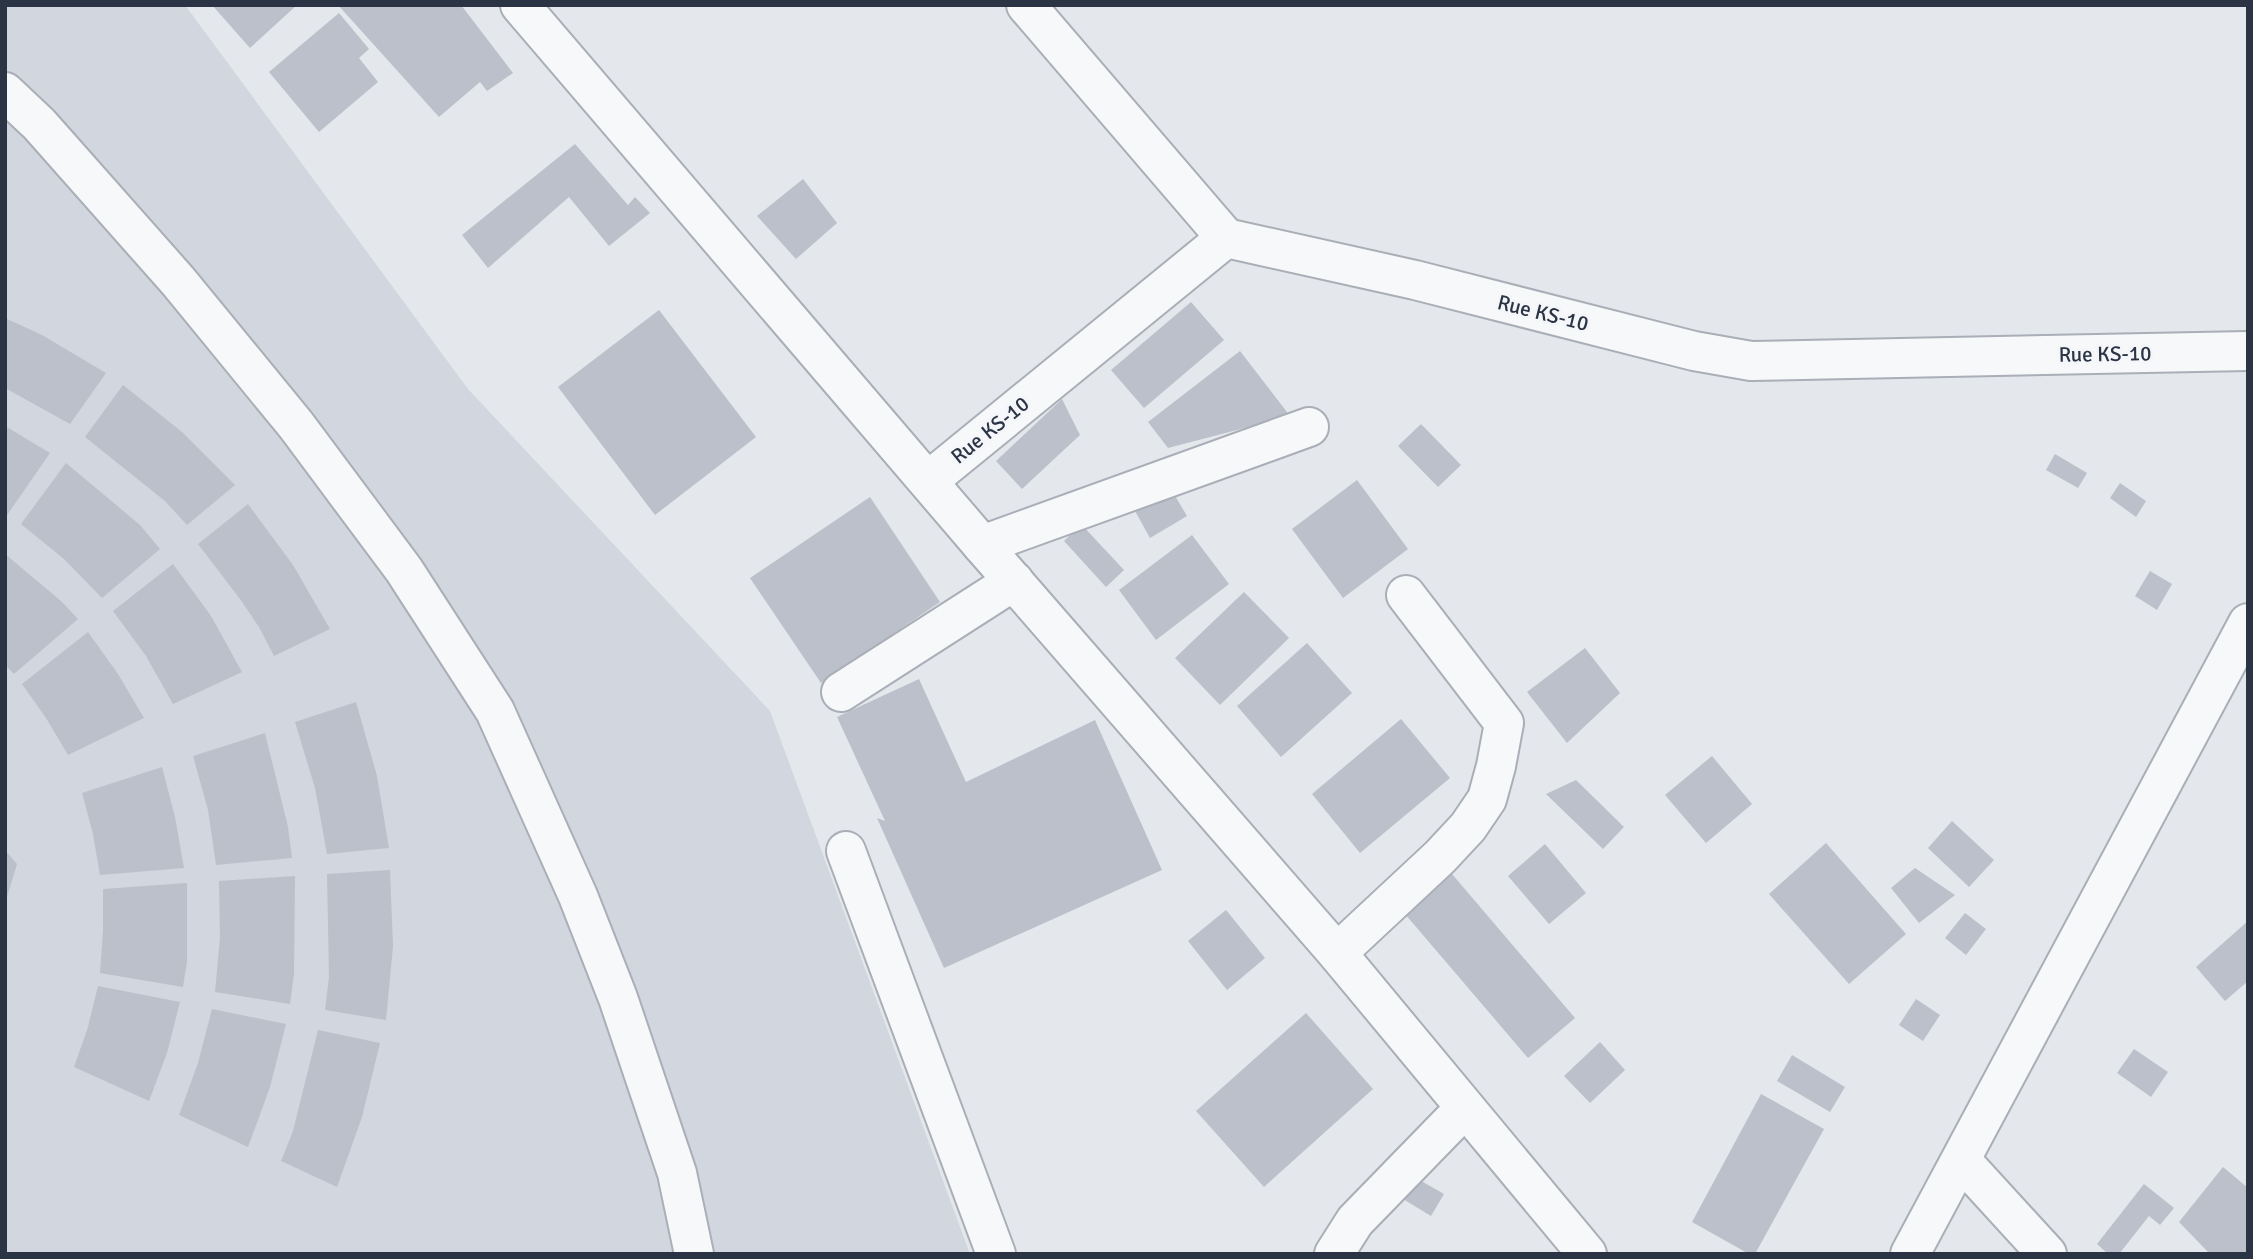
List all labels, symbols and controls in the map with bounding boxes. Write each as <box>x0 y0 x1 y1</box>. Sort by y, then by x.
street label: Rue KS-10 <box>1495 289 1591 337</box>
street label: Rue KS-10 <box>2058 340 2152 368</box>
street label: Rue KS-10 <box>946 391 1034 469</box>

